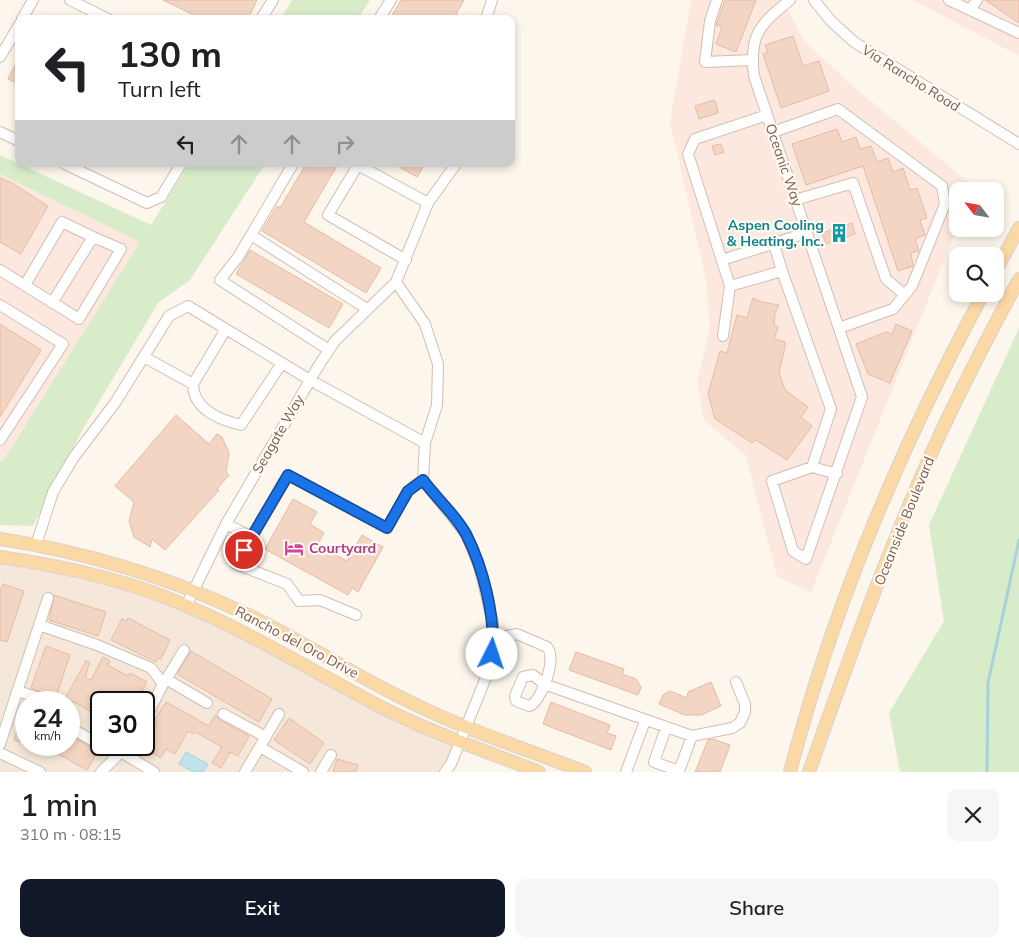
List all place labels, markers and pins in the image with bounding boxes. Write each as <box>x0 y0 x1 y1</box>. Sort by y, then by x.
place label: Aspen Cooling & Heating, Inc. <box>727 216 824 250</box>
building icon: Aspen Cooling & Heating, Inc. <box>828 222 850 244</box>
pin <box>223 529 265 571</box>
hotel icon: Courtyard <box>283 537 305 559</box>
place label: Courtyard <box>309 539 376 557</box>

